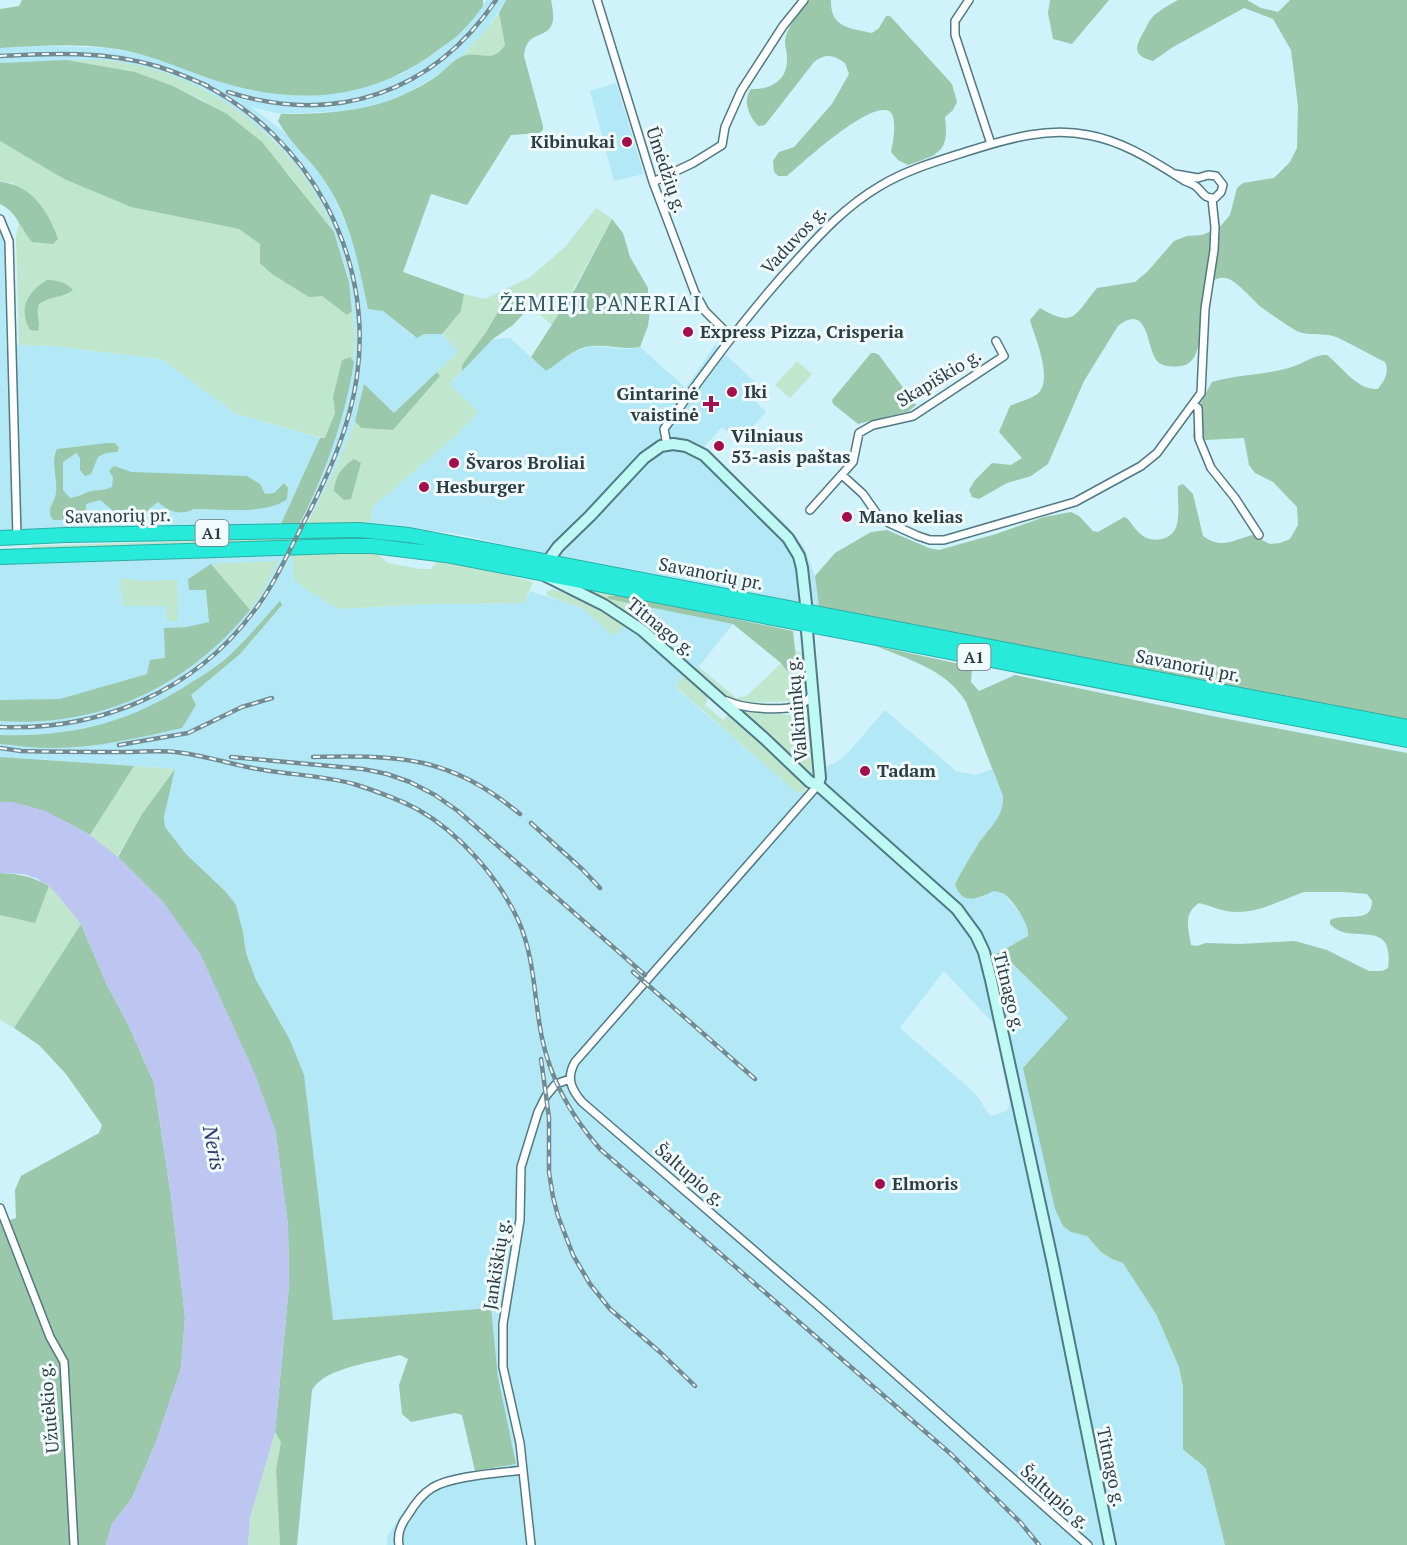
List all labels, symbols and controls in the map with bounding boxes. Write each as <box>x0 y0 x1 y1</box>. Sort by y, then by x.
street label: Ūmėdžių g. <box>641 123 693 216</box>
place label: Kibinukai <box>530 129 615 153</box>
marker: Kibinukai <box>620 135 634 149</box>
street label: Vaduvos g. <box>755 200 831 279</box>
district label: ŽEMIEJI PANERIAI <box>500 289 702 317</box>
place label: Express Pizza, Crisperia <box>700 319 904 343</box>
marker: Express Pizza, Crisperia <box>681 325 695 339</box>
street label: Skapiškio g. <box>892 342 985 412</box>
place label: Iki <box>744 379 767 403</box>
place label: Gintarinė vaistinė <box>616 381 699 426</box>
marker: Iki <box>725 385 739 399</box>
marker: Gintarinė vaistinė <box>704 397 718 411</box>
place label: Vilniaus 53-asis paštas <box>731 423 850 468</box>
marker: Vilniaus 53-asis paštas <box>712 439 726 453</box>
place label: Švaros Broliai <box>466 450 585 474</box>
marker: Švaros Broliai <box>447 456 461 470</box>
place label: Hesburger <box>436 474 525 498</box>
marker: Hesburger <box>417 480 431 494</box>
street label: Savanorių pr. <box>65 502 171 528</box>
place label: Mano kelias <box>859 504 963 528</box>
marker: Mano kelias <box>840 510 854 524</box>
road number: A1 <box>196 520 228 546</box>
street label: Savanorių pr. <box>657 551 766 595</box>
street label: Titnago g. <box>622 591 701 661</box>
street label: Savanorių pr. <box>1134 643 1243 687</box>
road number: A1 <box>958 644 990 670</box>
street label: Valkininkų g. <box>779 656 813 763</box>
place label: Tadam <box>877 758 936 782</box>
marker: Tadam <box>858 764 872 778</box>
street label: Titnago g. <box>988 949 1031 1034</box>
water label: Neris <box>197 1122 232 1173</box>
street label: Šaltupio g. <box>650 1137 731 1211</box>
place label: Elmoris <box>892 1171 958 1195</box>
marker: Elmoris <box>873 1177 887 1191</box>
street label: Jankiškių g. <box>477 1216 515 1311</box>
street label: Užutėkio g. <box>32 1362 64 1454</box>
street label: Titnago g. <box>1092 1425 1132 1509</box>
street label: Šaltupio g. <box>1016 1459 1096 1534</box>

